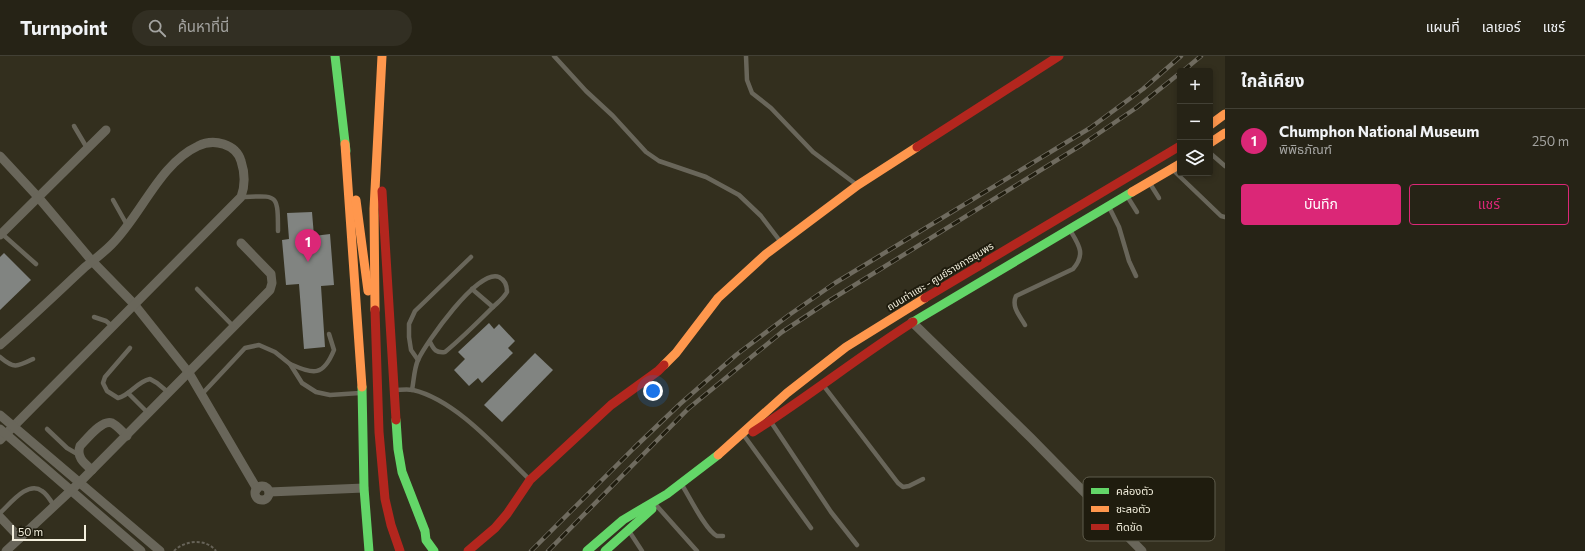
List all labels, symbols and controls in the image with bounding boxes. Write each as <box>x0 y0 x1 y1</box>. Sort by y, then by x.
search box <box>132 10 412 46</box>
text: Turnpoint <box>20 16 108 39</box>
icon: search <box>146 17 168 39</box>
text: ค้นหาที่นี่ <box>178 17 229 35</box>
text: แผนที่ <box>1426 18 1460 35</box>
text: เลเยอร์ <box>1482 18 1521 35</box>
text: แชร์ <box>1543 18 1565 35</box>
map controls <box>1177 68 1213 176</box>
button: + <box>1177 68 1213 104</box>
text: ใกล้เคียง <box>1241 70 1304 91</box>
button: − <box>1177 104 1213 140</box>
text: Chumphon National Museum <box>1279 122 1479 140</box>
text: 1 <box>1251 133 1257 149</box>
text: 250 m <box>1532 133 1569 149</box>
button: layers <box>1177 140 1213 176</box>
text: พิพิธภัณฑ์ <box>1279 141 1332 157</box>
button: บันทึก <box>1241 184 1401 225</box>
button: แชร์ <box>1409 184 1569 225</box>
pin: 1 <box>295 229 321 262</box>
street label: ถนนท่าแซะ - ศูนย์ราชการชุมพร <box>885 239 996 313</box>
your location <box>643 381 663 401</box>
legend <box>1083 477 1215 541</box>
text: คล่องตัว <box>1116 484 1154 497</box>
text: ชะลอตัว <box>1116 502 1151 515</box>
text: ติดขัด <box>1116 520 1143 533</box>
scale bar <box>12 523 86 542</box>
text: 50 m <box>18 525 43 538</box>

